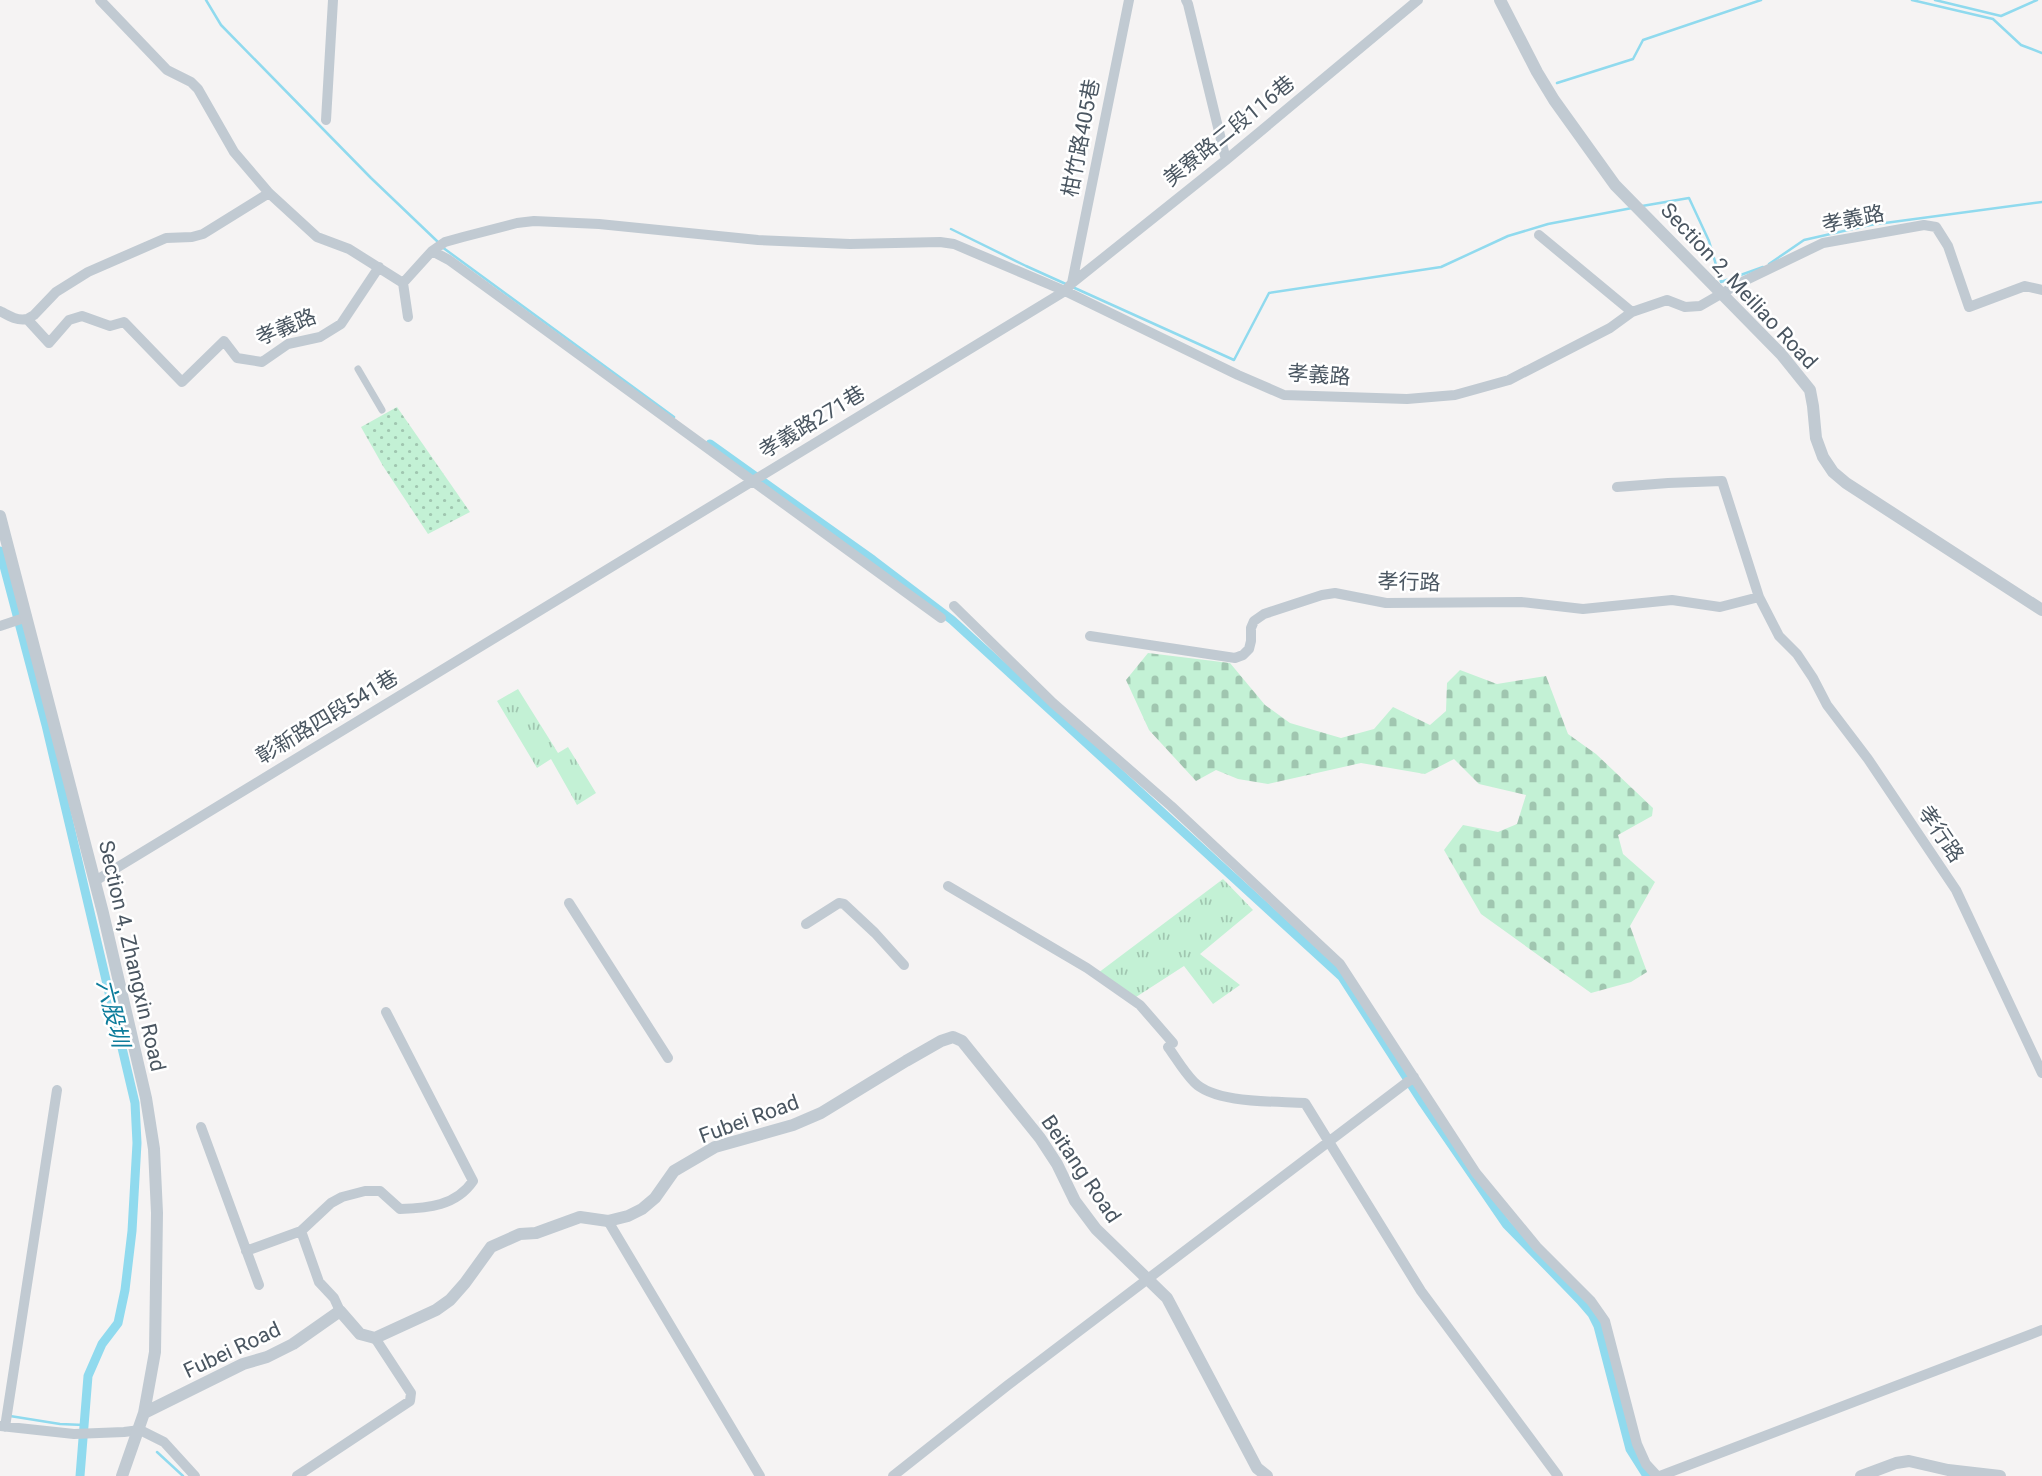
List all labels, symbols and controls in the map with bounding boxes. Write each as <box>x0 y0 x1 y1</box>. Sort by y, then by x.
street label: 美寮路二段116巷 <box>1159 71 1299 191</box>
street label: 柑竹路405巷 <box>1058 77 1104 199</box>
street label: Section 2, Meiliao Road <box>1656 198 1822 374</box>
street label: 孝義路 <box>1820 201 1886 237</box>
street label: 孝義路 <box>252 304 320 350</box>
street label: 孝義路 <box>1287 361 1351 389</box>
street label: 孝義路271巷 <box>755 381 869 463</box>
street label: 孝行路 <box>1377 569 1441 595</box>
street label: 彰新路四段541巷 <box>252 665 402 769</box>
street label: 孝行路 <box>1913 801 1969 867</box>
street label: Section 4, Zhangxin Road <box>94 838 170 1074</box>
water label: 六股圳 <box>91 976 135 1053</box>
street label: Fubei Road <box>696 1090 802 1148</box>
street label: Beitang Road <box>1036 1111 1126 1227</box>
street label: Fubei Road <box>180 1317 284 1383</box>

